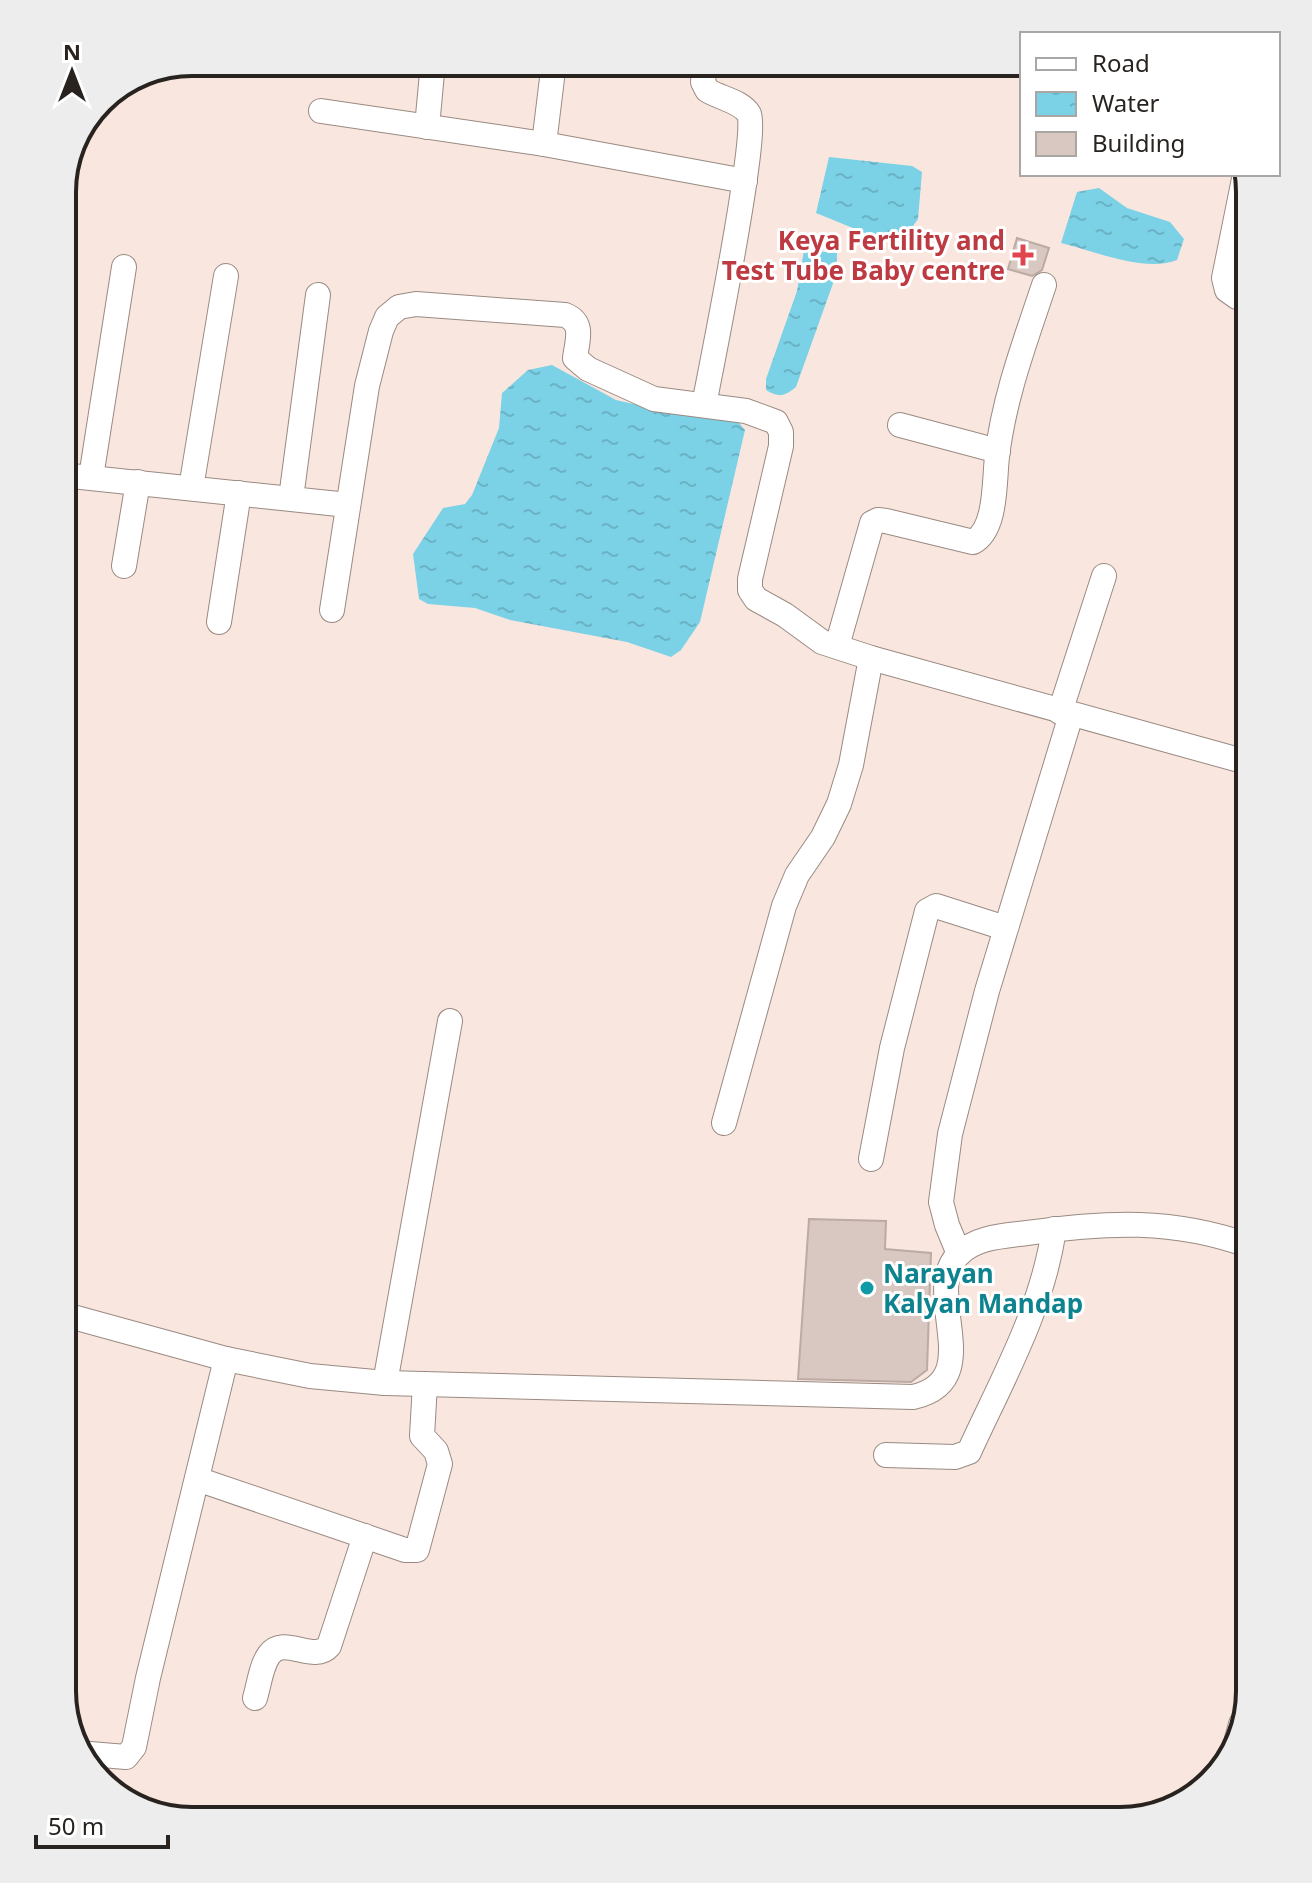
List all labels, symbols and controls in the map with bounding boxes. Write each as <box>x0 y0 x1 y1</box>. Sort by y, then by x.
north arrow <box>32 32 112 112</box>
legend <box>1020 32 1280 176</box>
text: N <box>63 36 81 66</box>
text: Road <box>1092 46 1150 79</box>
text: Water <box>1092 86 1160 119</box>
text: Building <box>1092 126 1185 159</box>
place label: Keya Fertility and Test Tube Baby centre <box>722 222 1005 288</box>
marker: Keya Fertility and Test Tube Baby centre <box>1012 244 1034 266</box>
place label: Narayan Kalyan Mandap <box>883 1255 1083 1321</box>
marker: Narayan Kalyan Mandap <box>858 1279 876 1297</box>
scale bar <box>36 1799 168 1849</box>
text: 50 m <box>48 1809 104 1842</box>

